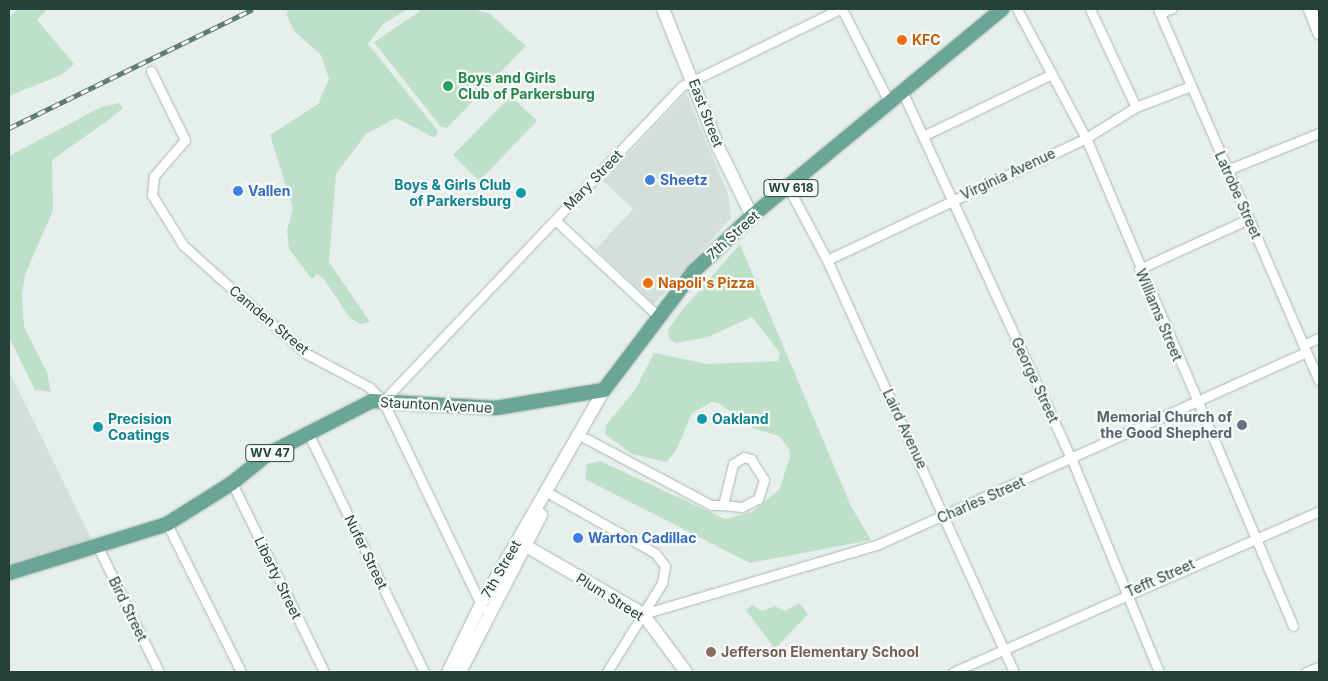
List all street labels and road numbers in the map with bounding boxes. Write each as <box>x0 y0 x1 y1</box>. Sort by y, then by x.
street label: East Street <box>685 77 727 149</box>
street label: Virginia Avenue <box>958 145 1058 203</box>
street label: Mary Street <box>560 146 626 214</box>
street label: Latrobe Street <box>1211 149 1265 241</box>
road number: WV 618 <box>762 178 820 198</box>
street label: 7th Street <box>704 207 762 263</box>
street label: Williams Street <box>1132 266 1186 364</box>
street label: Camden Street <box>226 282 312 358</box>
street label: George Street <box>1008 335 1062 425</box>
street label: Laird Avenue <box>879 387 931 471</box>
street label: Staunton Avenue <box>380 394 492 416</box>
road number: WV 47 <box>245 443 295 462</box>
street label: Charles Street <box>935 473 1027 527</box>
street label: Nufer Street <box>341 512 391 592</box>
street label: Liberty Street <box>251 534 305 622</box>
street label: 7th Street <box>478 537 524 601</box>
street label: Tefft Street <box>1123 555 1197 601</box>
street label: Plum Street <box>573 570 647 624</box>
street label: Bird Street <box>105 574 151 644</box>

